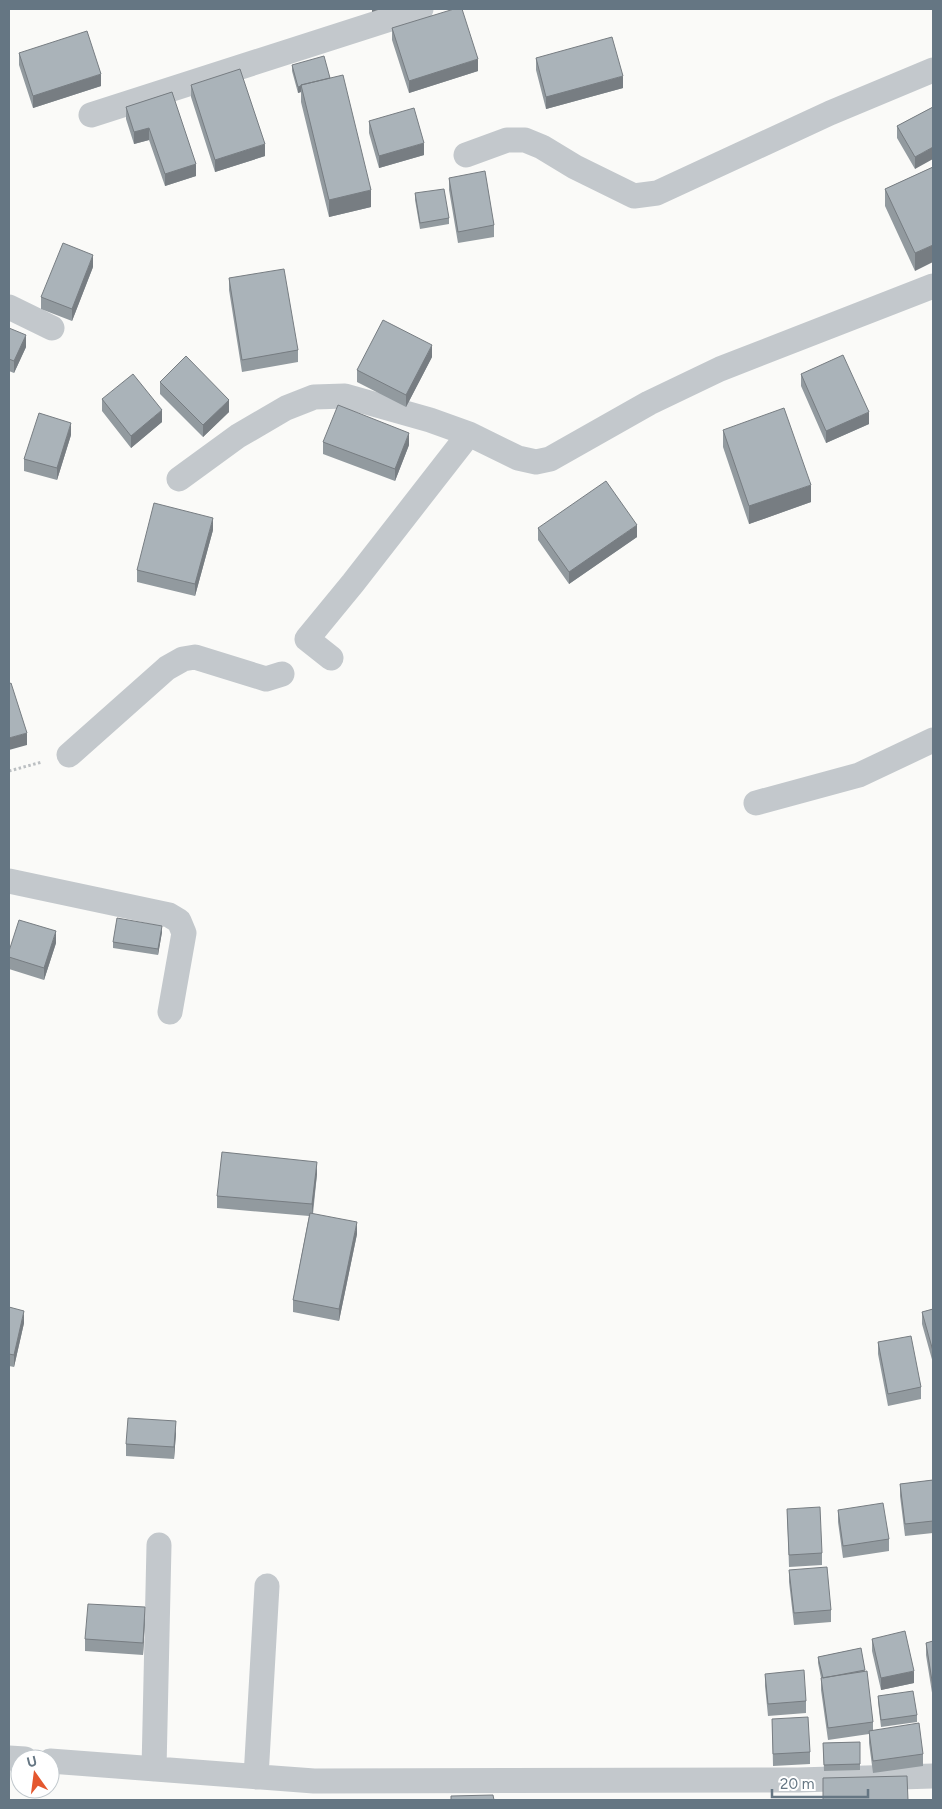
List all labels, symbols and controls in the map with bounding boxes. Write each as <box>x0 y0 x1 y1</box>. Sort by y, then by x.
north arrow <box>10 1749 60 1799</box>
text: U <box>25 1752 39 1771</box>
scale bar <box>772 1766 868 1798</box>
text: 20 m <box>780 1775 814 1793</box>

